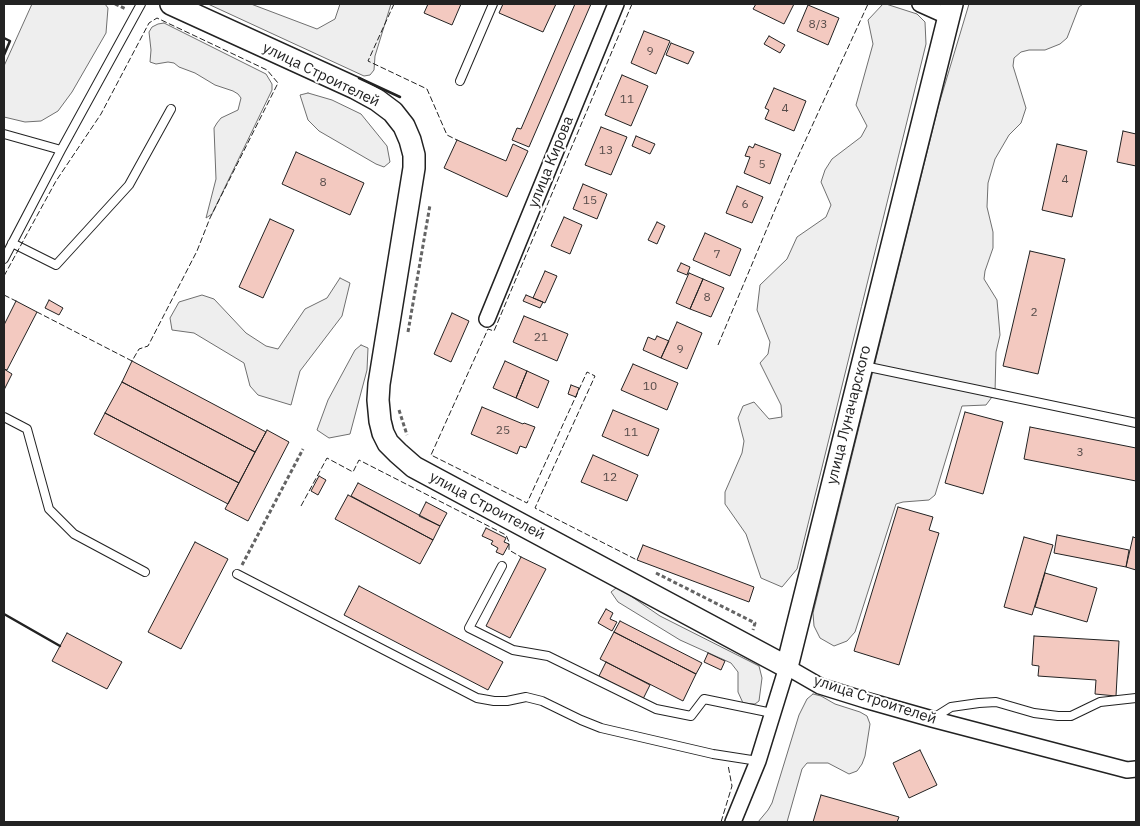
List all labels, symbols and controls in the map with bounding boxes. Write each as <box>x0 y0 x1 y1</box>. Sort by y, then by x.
house number: 8/3 <box>809 18 827 32</box>
street label: улица Строителей <box>260 39 382 111</box>
house number: 9 <box>646 45 654 59</box>
house number: 11 <box>620 93 634 107</box>
house number: 4 <box>781 102 789 116</box>
street label: улица Кирова <box>524 114 578 210</box>
house number: 13 <box>599 144 613 158</box>
house number: 5 <box>758 158 766 172</box>
house number: 4 <box>1061 173 1069 187</box>
house number: 8 <box>319 176 327 190</box>
house number: 15 <box>583 194 597 208</box>
house number: 6 <box>741 198 749 212</box>
house number: 7 <box>713 248 721 262</box>
house number: 8 <box>703 291 711 305</box>
house number: 2 <box>1030 306 1038 320</box>
house number: 21 <box>534 331 548 345</box>
house number: 9 <box>676 343 684 357</box>
street label: улица Луначарского <box>823 344 875 486</box>
house number: 10 <box>643 380 657 394</box>
house number: 25 <box>496 424 510 438</box>
house number: 11 <box>624 426 638 440</box>
house number: 3 <box>1076 446 1084 460</box>
street label: улица Строителей <box>426 468 548 544</box>
house number: 12 <box>603 471 617 485</box>
street label: улица Строителей <box>811 672 939 728</box>

